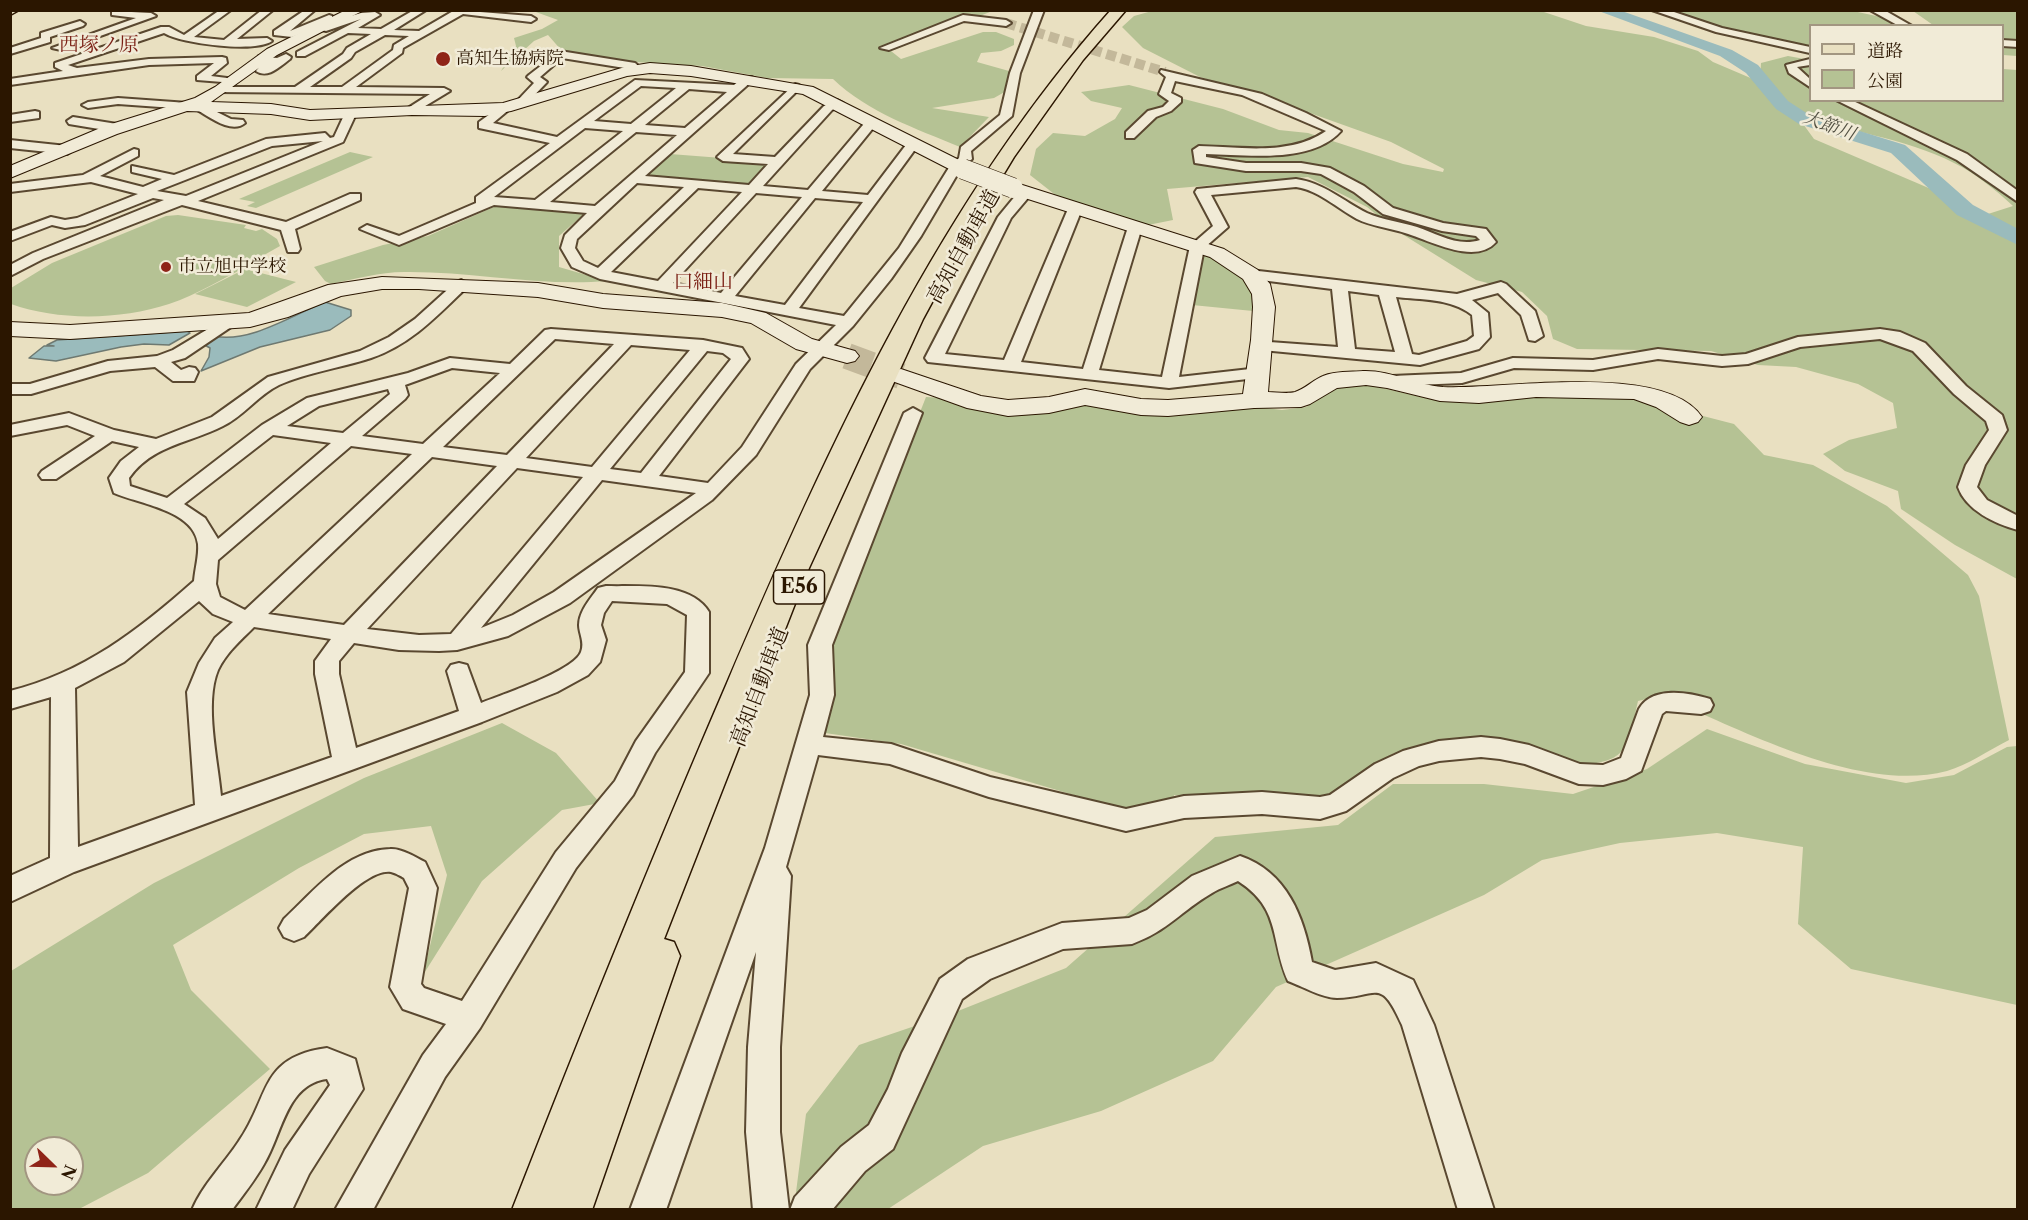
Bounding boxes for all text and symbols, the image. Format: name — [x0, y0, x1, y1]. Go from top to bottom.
legend — [1809, 24, 2004, 102]
district label: 西塚ノ原 — [59, 33, 139, 57]
text: 道路 — [1867, 40, 1903, 62]
place label: 高知生協病院 — [456, 48, 564, 70]
marker: 高知生協病院 — [434, 50, 452, 68]
text: 公園 — [1867, 70, 1903, 92]
water label: 大節川 — [1800, 107, 1858, 145]
street label: 高知自動車道 — [922, 186, 1006, 308]
place label: 市立旭中学校 — [178, 256, 286, 278]
marker: 市立旭中学校 — [159, 260, 173, 274]
district label: 口細山 — [673, 270, 733, 294]
road number: E56 — [774, 570, 824, 604]
street label: 高知自動車道 — [726, 624, 794, 750]
north arrow — [24, 1136, 84, 1196]
text: N — [57, 1162, 81, 1183]

